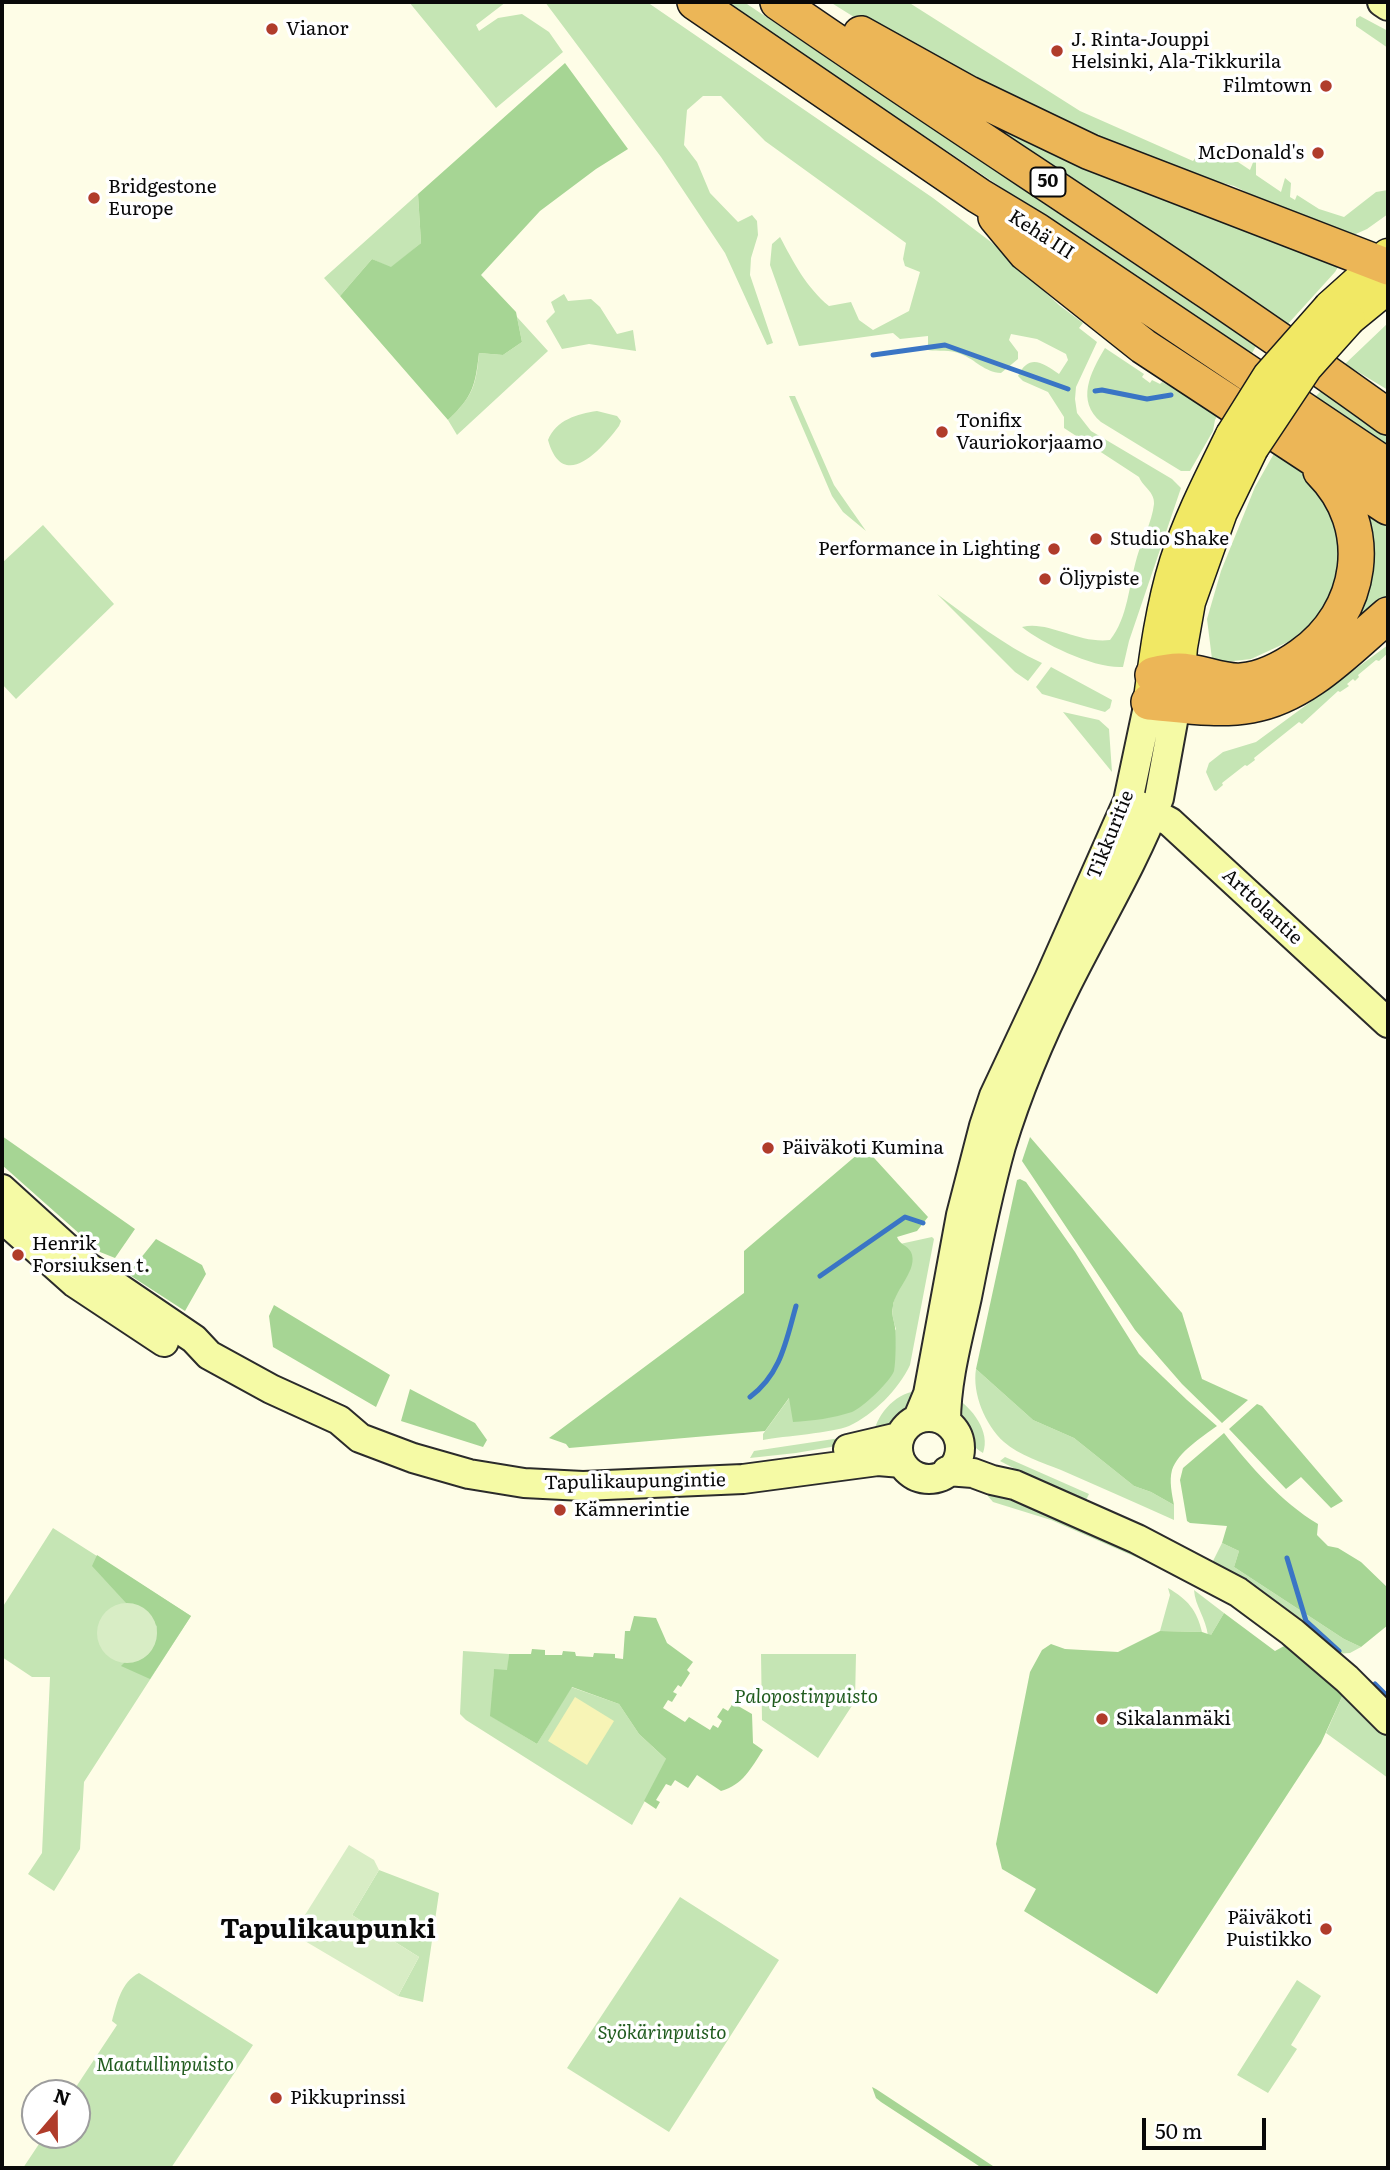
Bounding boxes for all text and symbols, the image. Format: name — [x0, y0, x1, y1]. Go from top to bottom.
place label: Vianor — [286, 18, 349, 40]
marker: Vianor — [264, 21, 280, 37]
place label: J. Rinta-Jouppi Helsinki, Ala-Tikkurila — [1071, 29, 1281, 73]
marker: J. Rinta-Jouppi Helsinki, Ala-Tikkurila — [1049, 43, 1065, 59]
place label: Filmtown — [1223, 75, 1312, 97]
marker: Filmtown — [1318, 78, 1334, 94]
place label: McDonald's — [1197, 142, 1304, 164]
marker: McDonald's — [1310, 145, 1326, 161]
road number: 50 — [1030, 168, 1066, 196]
place label: Bridgestone Europe — [108, 176, 217, 220]
marker: Bridgestone Europe — [86, 190, 102, 206]
street label: Kehä III — [1004, 205, 1078, 265]
place label: Tonifix Vauriokorjaamo — [956, 410, 1103, 454]
marker: Tonifix Vauriokorjaamo — [934, 424, 950, 440]
place label: Studio Shake — [1110, 528, 1229, 550]
marker: Studio Shake — [1088, 531, 1104, 547]
place label: Performance in Lighting — [818, 538, 1040, 560]
marker: Performance in Lighting — [1046, 541, 1062, 557]
place label: Öljypiste — [1059, 568, 1139, 590]
marker: Öljypiste — [1037, 571, 1053, 587]
street label: Tikkuritie — [1083, 787, 1139, 883]
street label: Arttolantie — [1217, 864, 1307, 950]
place label: Päiväkoti Kumina — [782, 1137, 944, 1159]
marker: Päiväkoti Kumina — [760, 1140, 776, 1156]
place label: Henrik Forsiuksen t. — [32, 1233, 150, 1277]
marker: Henrik Forsiuksen t. — [10, 1247, 26, 1263]
street label: Tapulikaupungintie — [544, 1469, 726, 1495]
place label: Kämnerintie — [574, 1499, 690, 1521]
marker: Kämnerintie — [552, 1502, 568, 1518]
park label: Palopostinpuisto — [734, 1686, 878, 1708]
place label: Sikalanmäki — [1116, 1708, 1231, 1730]
marker: Sikalanmäki — [1094, 1711, 1110, 1727]
place label: Päiväkoti Puistikko — [1226, 1907, 1312, 1951]
district label: Tapulikaupunki — [220, 1914, 436, 1946]
marker: Päiväkoti Puistikko — [1318, 1921, 1334, 1937]
park label: Syökärinpuisto — [597, 2022, 727, 2044]
park label: Maatullinpuisto — [96, 2054, 234, 2076]
north arrow — [21, 2079, 91, 2149]
text: N — [50, 2080, 75, 2112]
place label: Pikkuprinssi — [290, 2087, 406, 2109]
marker: Pikkuprinssi — [268, 2090, 284, 2106]
scale bar — [1145, 2104, 1269, 2148]
text: 50 m — [1155, 2114, 1202, 2145]

